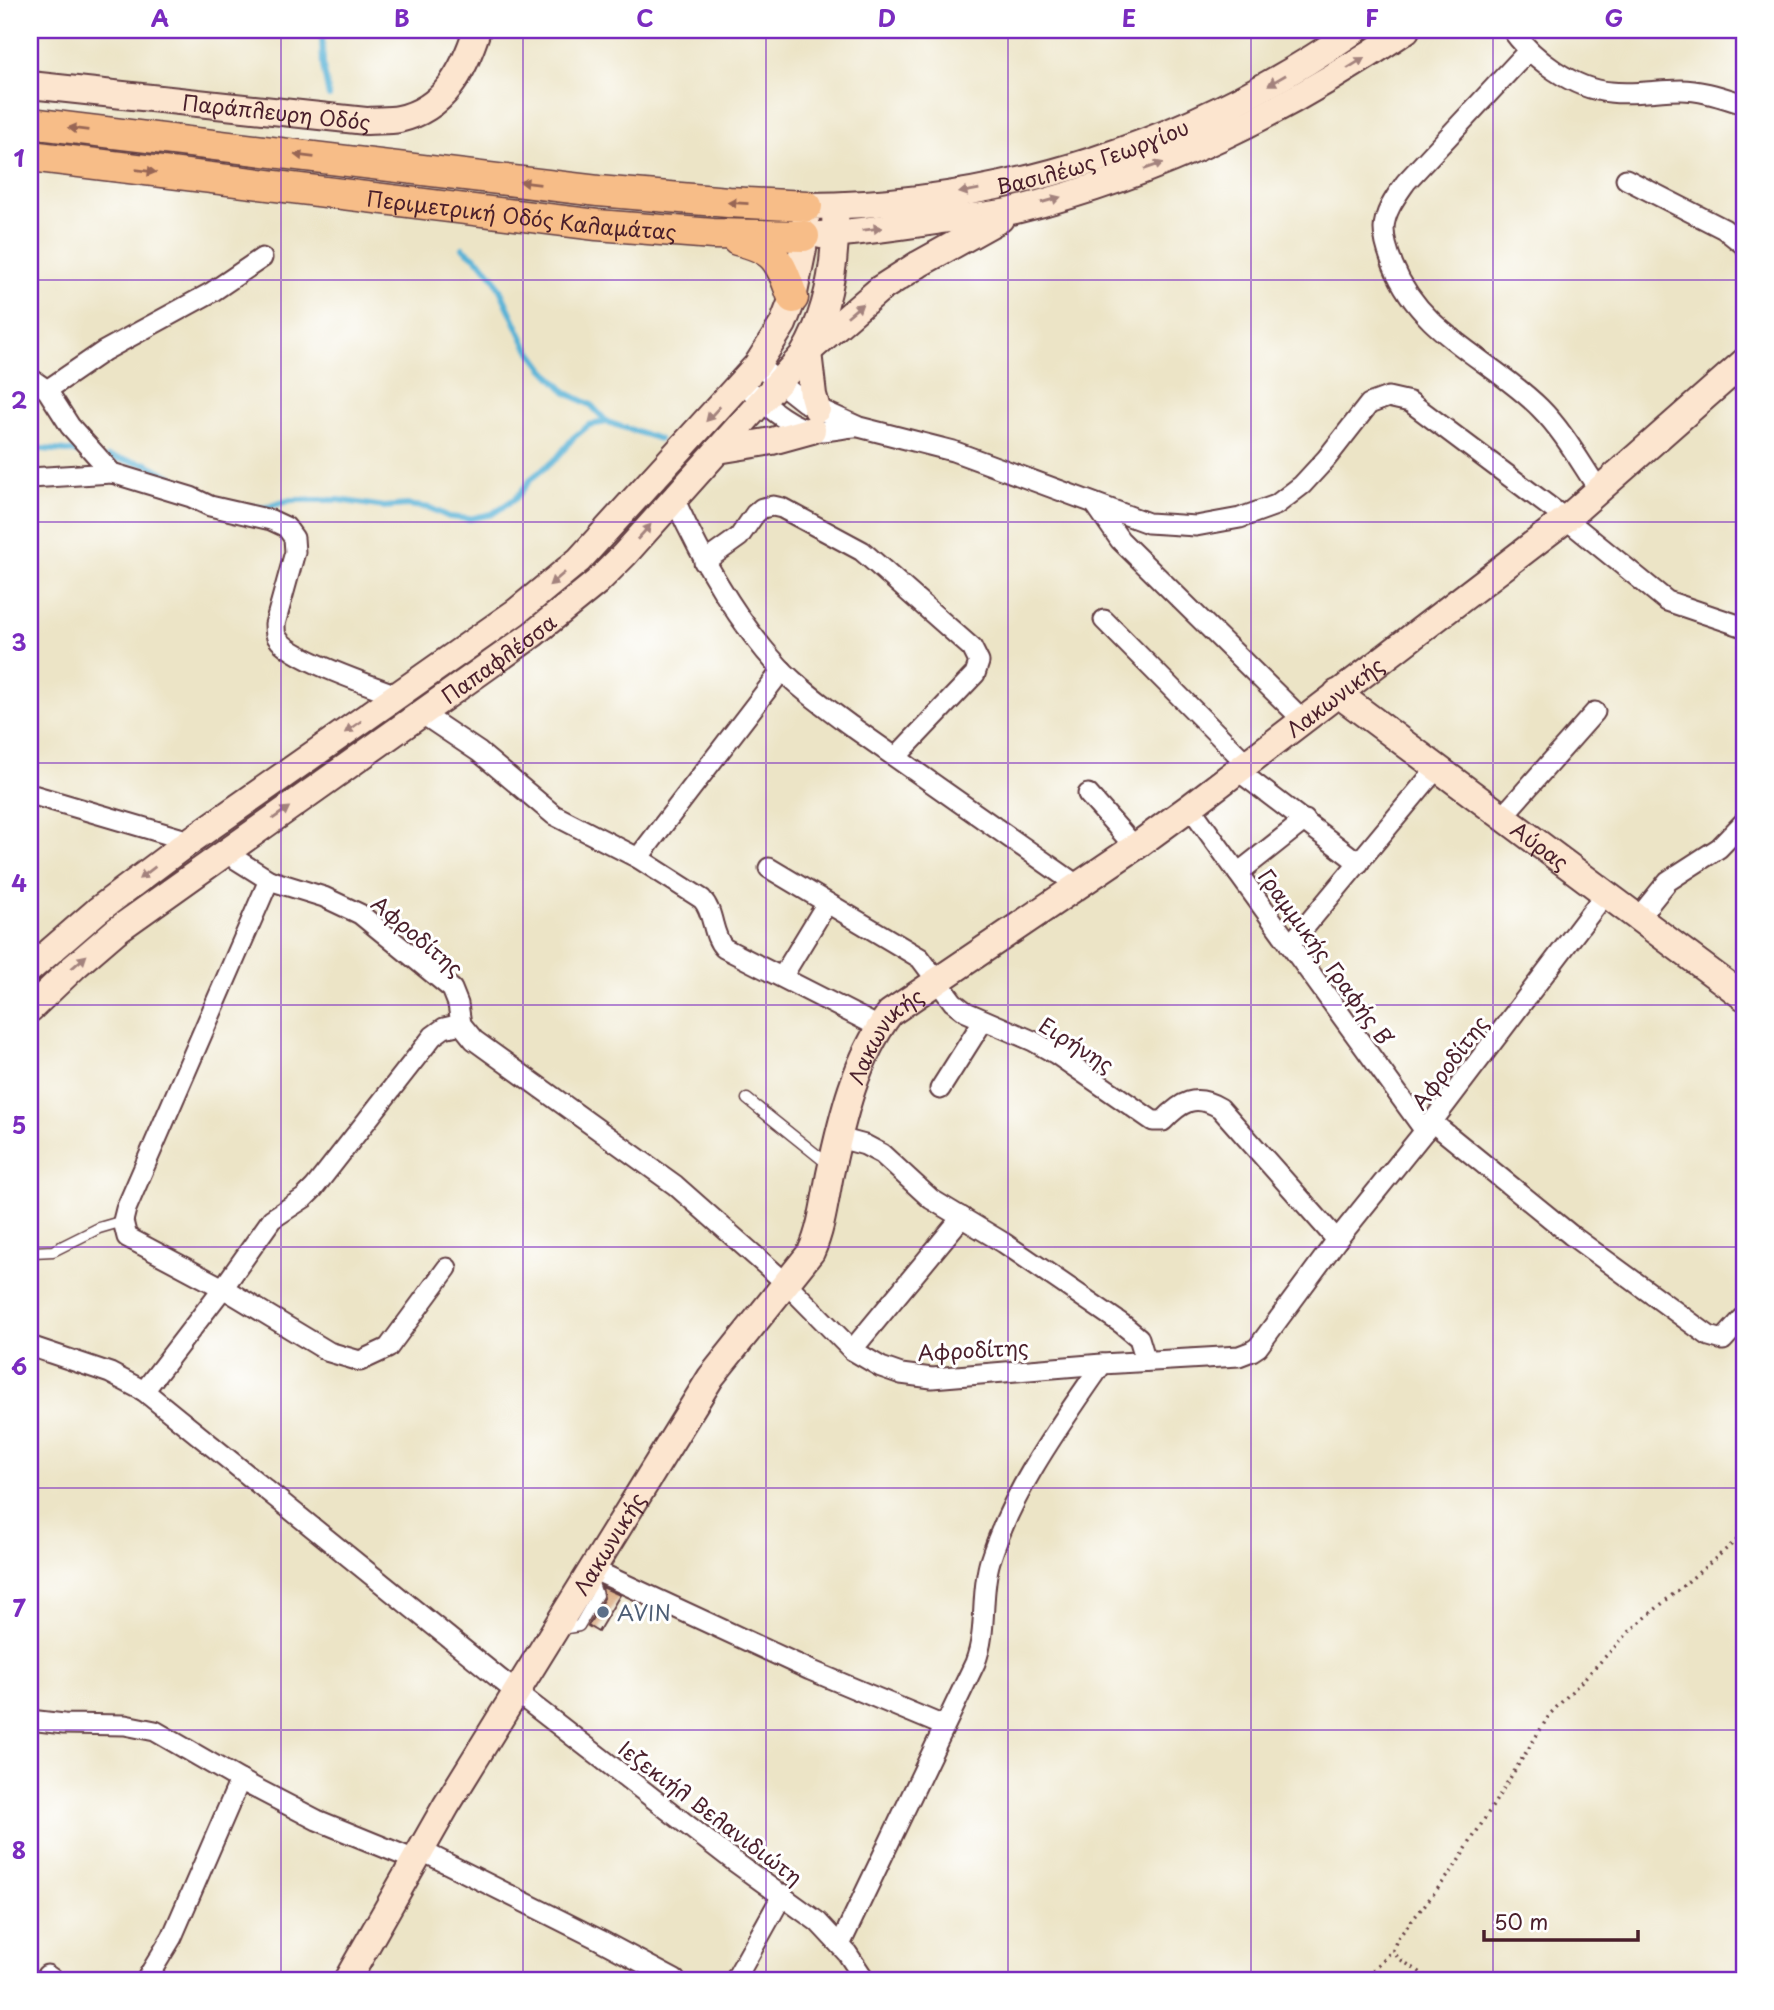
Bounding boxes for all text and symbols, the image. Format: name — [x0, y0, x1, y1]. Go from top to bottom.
text: A — [151, 0, 169, 35]
text: B — [394, 0, 410, 35]
text: C — [636, 0, 654, 35]
text: D — [878, 0, 896, 35]
text: E — [1122, 0, 1136, 35]
text: F — [1365, 0, 1379, 35]
text: G — [1605, 0, 1623, 35]
one-way arrow — [1346, 56, 1365, 69]
one-way arrow — [1268, 73, 1287, 86]
street label: Παράπλευρη Οδός — [181, 85, 372, 137]
street label: Βασιλέως Γεωργίου — [993, 110, 1194, 202]
one-way arrow — [67, 123, 89, 134]
text: 1 — [14, 140, 25, 175]
one-way arrow — [293, 151, 315, 162]
one-way arrow — [1143, 161, 1164, 172]
one-way arrow — [135, 165, 157, 176]
one-way arrow — [519, 178, 541, 189]
street label: Περιμετρική Οδός Καλαμάτας — [365, 181, 678, 247]
one-way arrow — [958, 186, 980, 197]
one-way arrow — [1041, 194, 1063, 205]
one-way arrow — [727, 197, 749, 208]
one-way arrow — [861, 224, 883, 235]
one-way arrow — [846, 303, 863, 318]
text: 2 — [11, 382, 27, 417]
one-way arrow — [706, 405, 722, 422]
one-way arrow — [636, 524, 652, 541]
one-way arrow — [548, 571, 565, 586]
street label: Παπαφλέσσα — [434, 605, 563, 711]
text: 3 — [11, 624, 27, 659]
street label: Λακωνικής — [1279, 648, 1390, 744]
one-way arrow — [344, 720, 362, 734]
one-way arrow — [272, 806, 290, 820]
street label: Αύρας — [1505, 813, 1576, 877]
street label: Γραμμικής Γραφής Β΄ — [1251, 862, 1402, 1052]
text: 4 — [11, 865, 27, 900]
one-way arrow — [139, 865, 157, 880]
street label: Αφροδίτης — [365, 887, 471, 983]
one-way arrow — [71, 955, 88, 970]
street label: Λακωνικής — [839, 979, 929, 1089]
street label: Ειρήνης — [1033, 1008, 1121, 1080]
street label: Αφροδίτης — [1403, 1008, 1495, 1116]
text: 5 — [12, 1107, 26, 1142]
street label: Αφροδίτης — [917, 1330, 1029, 1368]
text: 6 — [11, 1348, 27, 1383]
street label: Λακωνικής — [564, 1485, 652, 1601]
text: 7 — [12, 1590, 26, 1625]
place label: AVIN — [617, 1596, 671, 1628]
marker: AVIN — [595, 1604, 611, 1620]
street label: Ιεζεκιήλ Βελανιδιώτη — [612, 1732, 810, 1892]
text: 8 — [12, 1832, 26, 1867]
scale bar — [1484, 1898, 1638, 1942]
text: 50 m — [1494, 1905, 1548, 1937]

